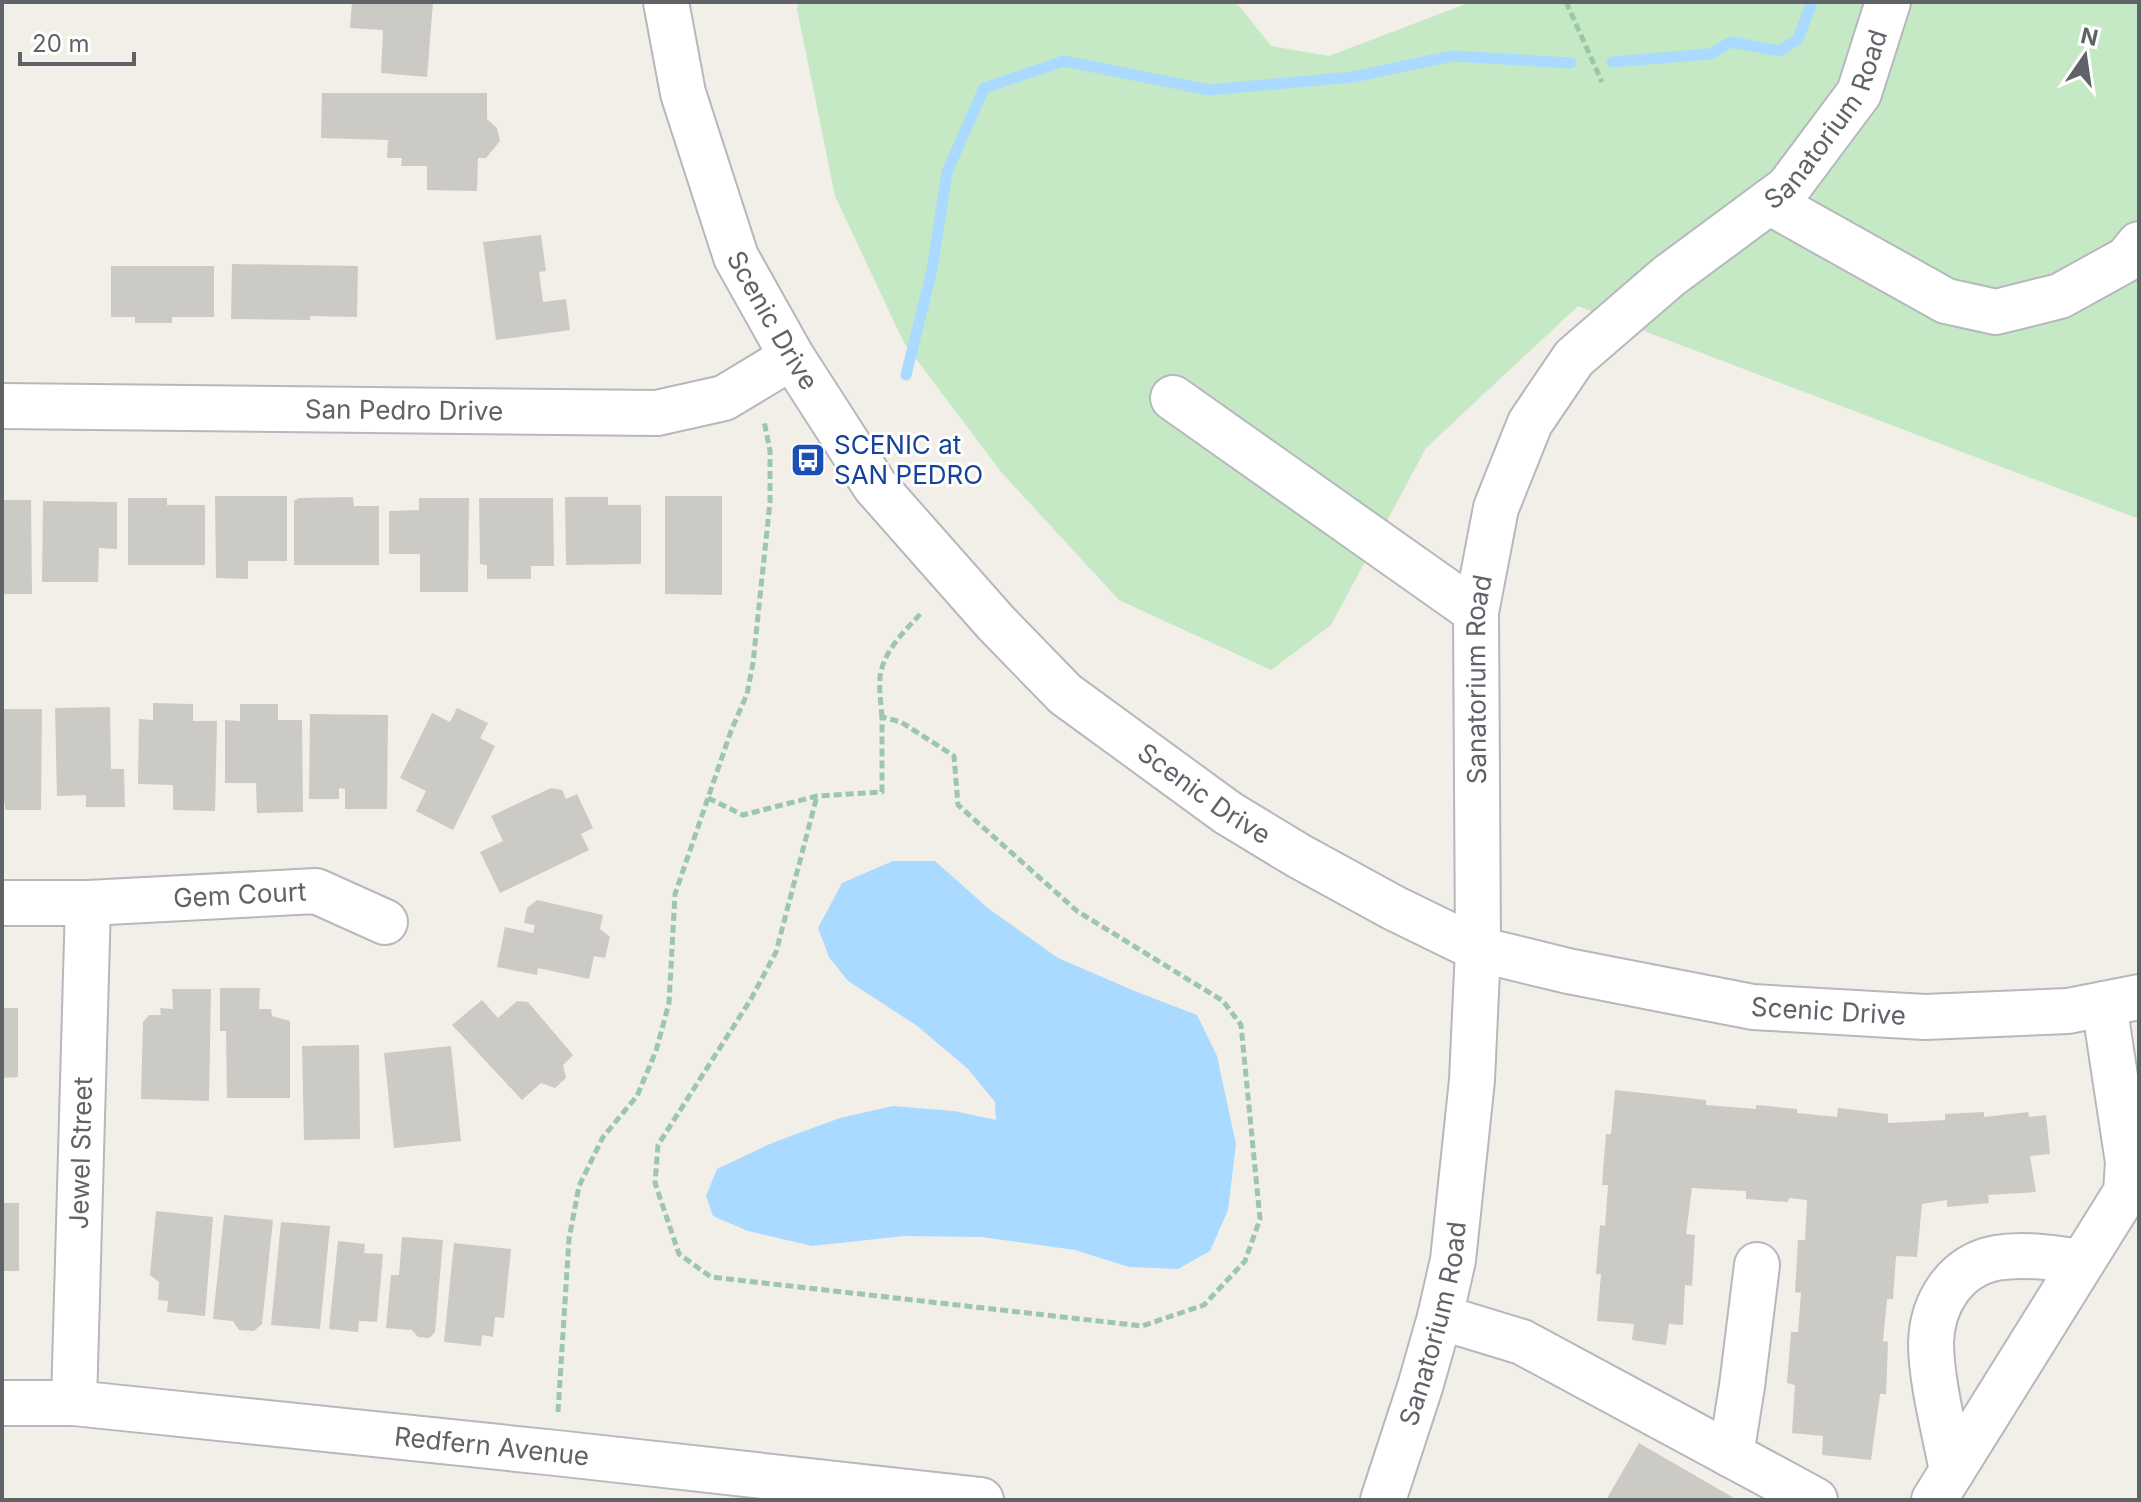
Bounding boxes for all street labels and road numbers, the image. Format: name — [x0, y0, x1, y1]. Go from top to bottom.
street label: Sanatorium Road — [1758, 26, 1893, 215]
street label: Scenic Drive — [721, 245, 825, 395]
street label: San Pedro Drive — [305, 393, 503, 426]
street label: Sanatorium Road — [1460, 572, 1498, 784]
street label: Scenic Drive — [1132, 736, 1277, 850]
street label: Gem Court — [172, 876, 307, 913]
street label: Scenic Drive — [1750, 991, 1907, 1031]
street label: Jewel Street — [63, 1076, 98, 1230]
street label: Sanatorium Road — [1392, 1220, 1472, 1430]
street label: Redfern Avenue — [393, 1420, 591, 1472]

